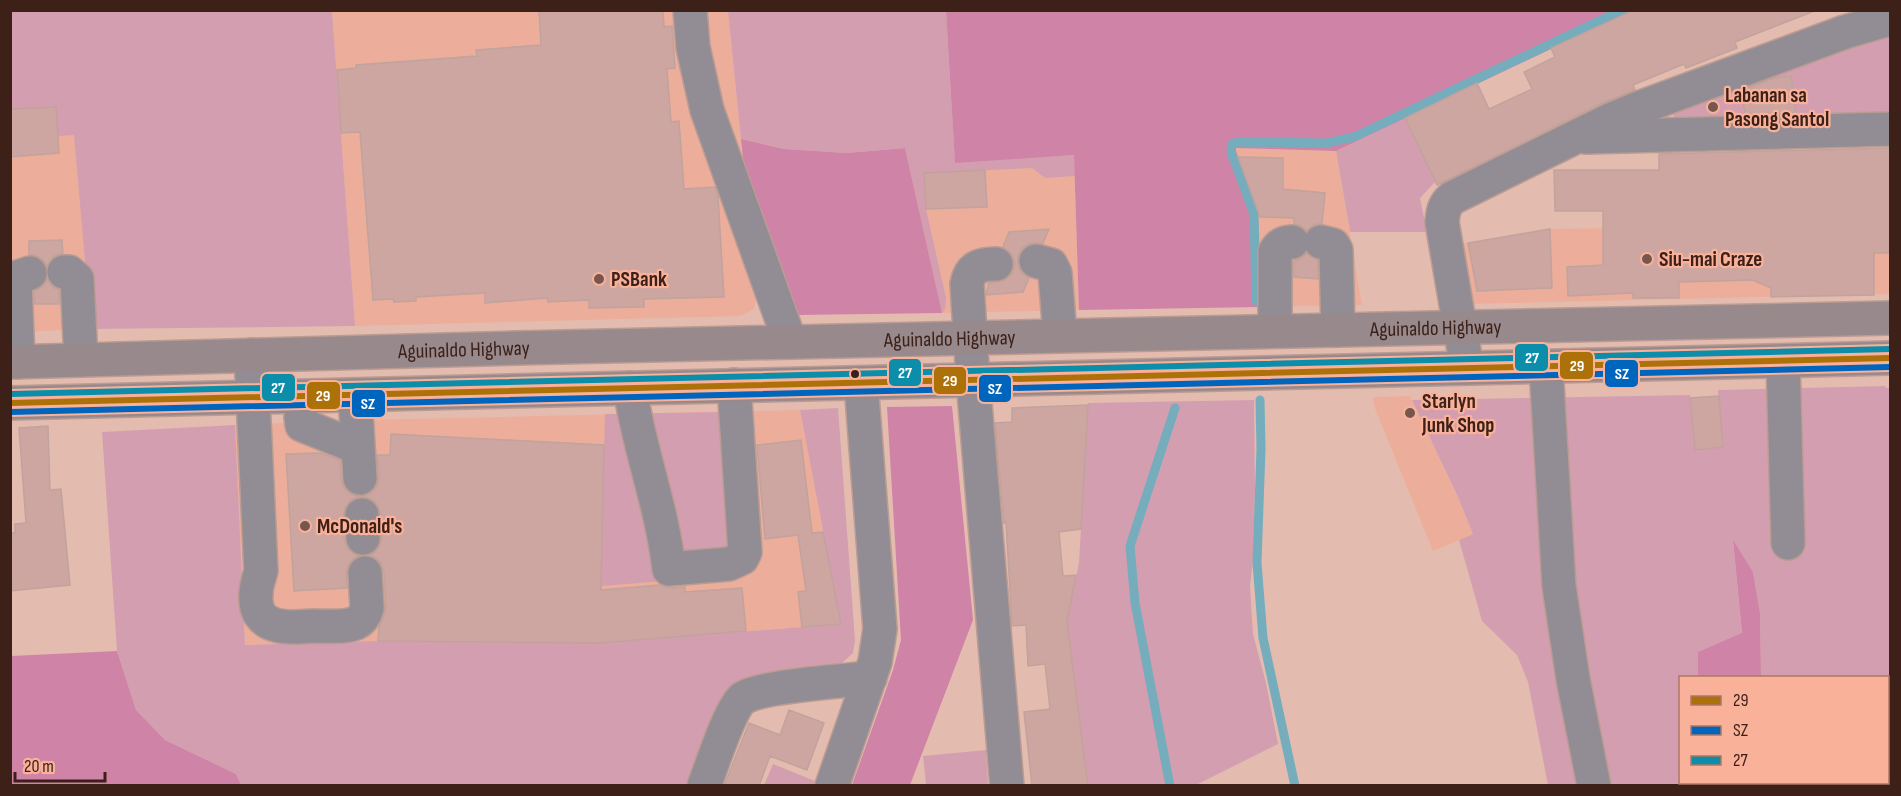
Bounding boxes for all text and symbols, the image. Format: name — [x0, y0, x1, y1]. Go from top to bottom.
place label: Labanan sa Pasong Santol — [1725, 83, 1829, 132]
marker: Labanan sa Pasong Santol — [1706, 100, 1720, 114]
place label: Siu-mai Craze — [1659, 247, 1762, 272]
marker: Siu-mai Craze — [1640, 252, 1654, 266]
place label: PSBank — [611, 267, 667, 292]
marker: PSBank — [592, 272, 606, 286]
street label: Aguinaldo Highway — [1368, 314, 1502, 342]
street label: Aguinaldo Highway — [883, 325, 1016, 353]
street label: Aguinaldo Highway — [397, 336, 530, 364]
line badge: 27 — [1514, 343, 1549, 372]
text: 27 — [1525, 349, 1539, 368]
line badge: 29 — [1559, 351, 1594, 380]
text: 29 — [1570, 357, 1584, 376]
line badge: 27 — [888, 358, 922, 387]
line badge: SZ — [1604, 359, 1639, 388]
text: 27 — [898, 364, 912, 383]
text: SZ — [1615, 365, 1629, 384]
line badge: 29 — [933, 366, 967, 395]
unlabelled marker — [849, 368, 861, 380]
text: 29 — [943, 372, 957, 391]
line badge: 27 — [261, 373, 296, 402]
line badge: SZ — [978, 374, 1012, 403]
text: 27 — [271, 379, 285, 398]
text: SZ — [988, 380, 1002, 399]
line badge: 29 — [306, 381, 341, 410]
text: 29 — [316, 387, 330, 406]
line badge: SZ — [351, 389, 386, 418]
place label: Starlyn Junk Shop — [1421, 389, 1494, 438]
text: SZ — [361, 395, 375, 414]
marker: Starlyn Junk Shop — [1403, 406, 1417, 420]
place label: McDonald's — [317, 514, 402, 539]
marker: McDonald's — [298, 519, 312, 533]
legend — [1679, 676, 1889, 784]
text: 29 — [1733, 690, 1748, 711]
text: SZ — [1733, 720, 1749, 741]
scale bar — [15, 745, 105, 783]
text: 27 — [1733, 750, 1748, 771]
text: 20 m — [24, 756, 54, 777]

